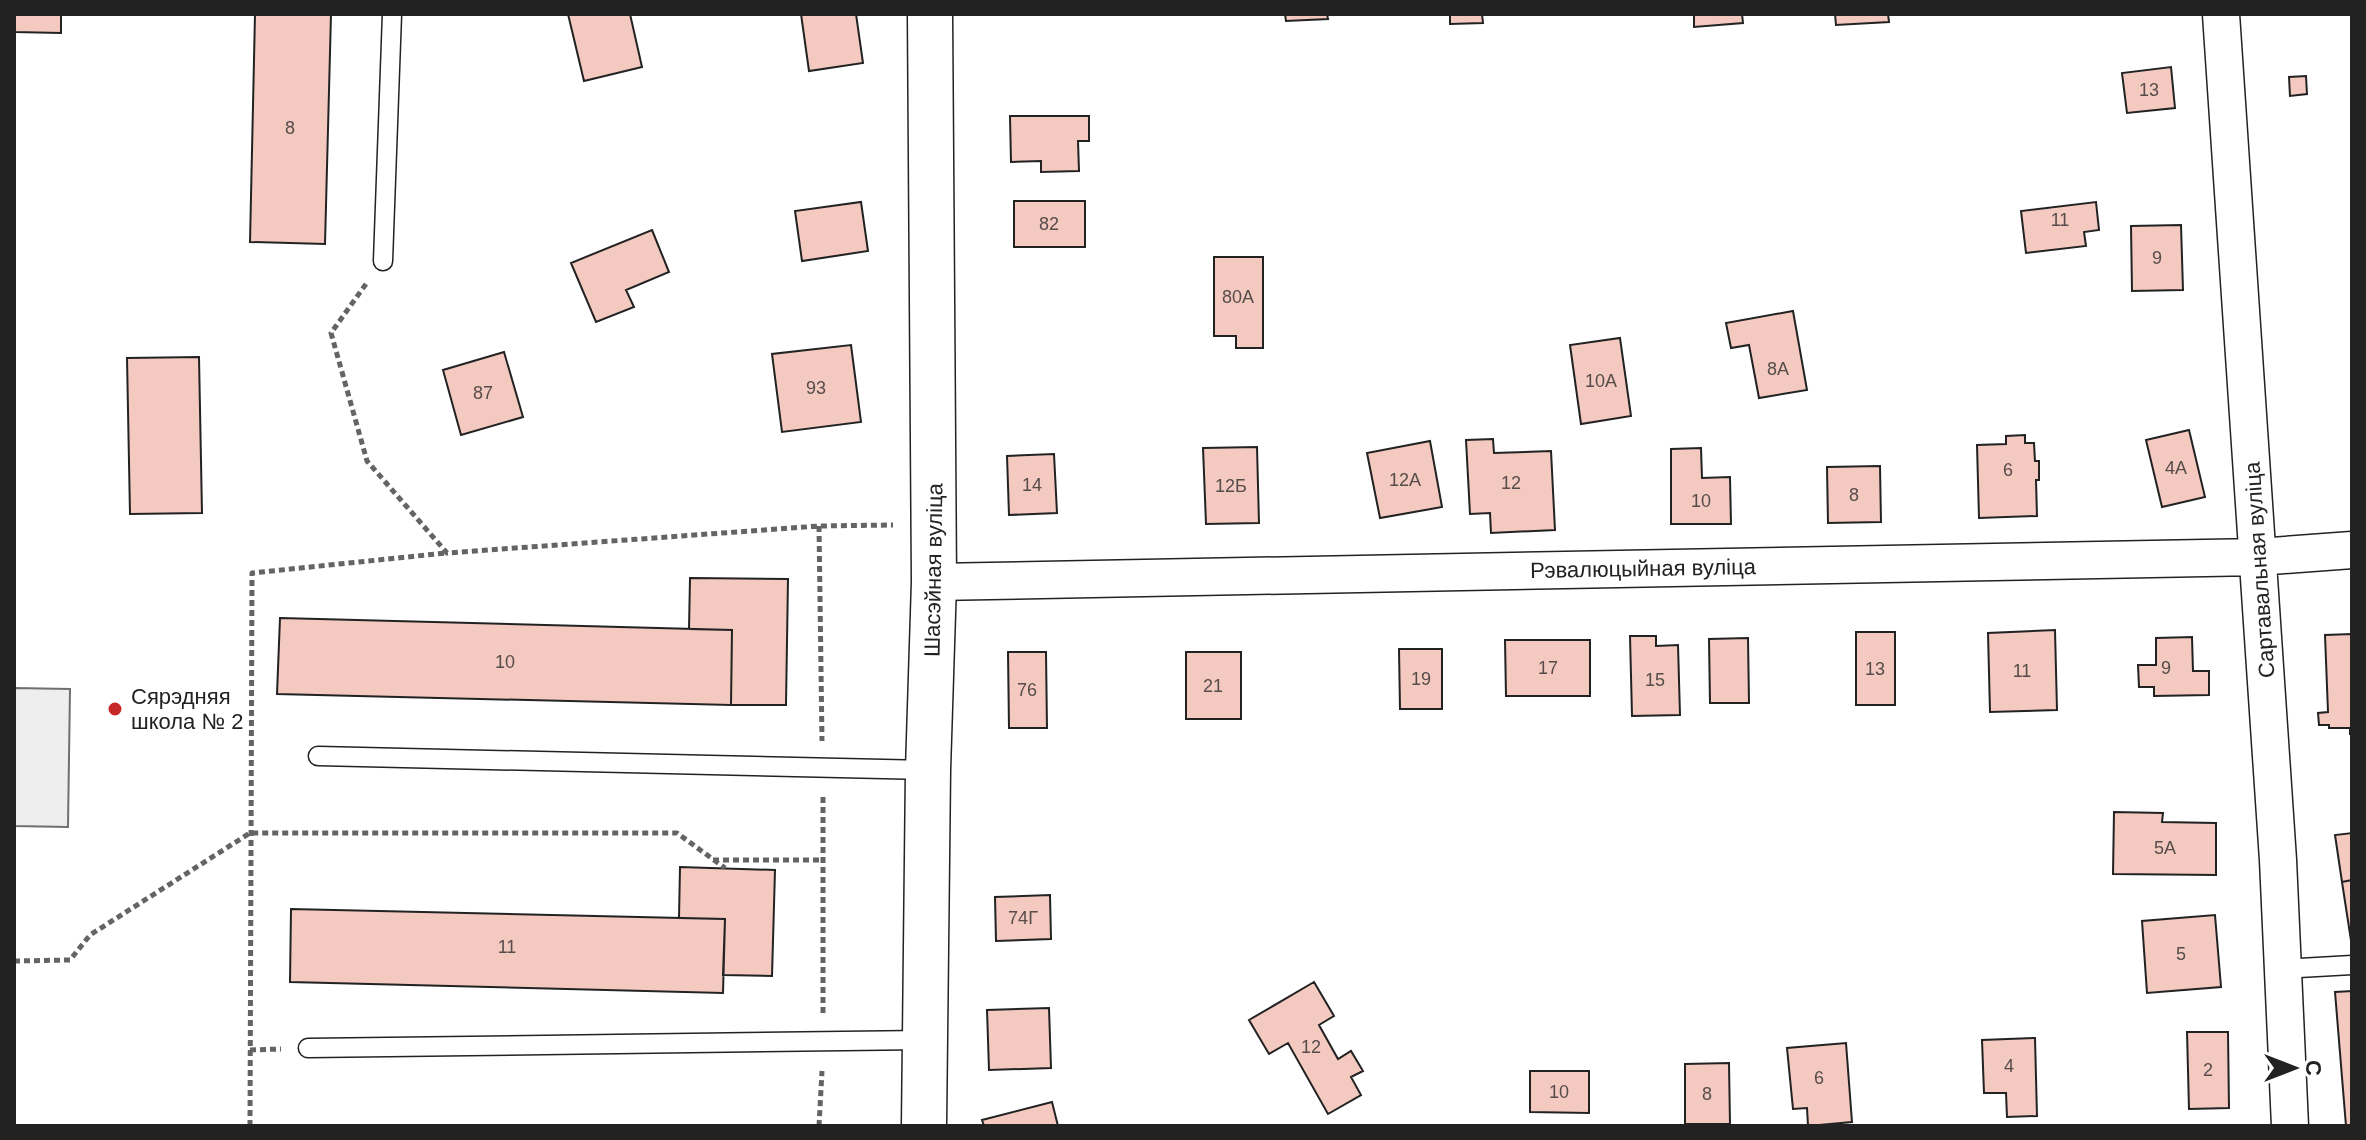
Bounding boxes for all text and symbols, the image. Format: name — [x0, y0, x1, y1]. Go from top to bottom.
house number: 13 — [2139, 80, 2159, 100]
house number: 8 — [285, 118, 295, 138]
house number: 11 — [2051, 210, 2069, 230]
house number: 82 — [1039, 214, 1059, 234]
house number: 9 — [2152, 248, 2162, 268]
house number: 80А — [1222, 287, 1254, 307]
house number: 8А — [1767, 359, 1789, 379]
house number: 10А — [1585, 371, 1617, 391]
house number: 93 — [806, 378, 826, 398]
house number: 87 — [473, 383, 493, 403]
house number: 4А — [2165, 458, 2187, 478]
house number: 6 — [2003, 460, 2013, 480]
street label: Сартавальная вуліца — [2239, 460, 2280, 679]
house number: 12А — [1389, 470, 1421, 490]
house number: 12 — [1501, 473, 1521, 493]
house number: 14 — [1022, 475, 1042, 495]
house number: 12Б — [1215, 476, 1247, 496]
street label: Шасэйная вуліца — [919, 482, 948, 657]
house number: 8 — [1849, 485, 1859, 505]
house number: 10 — [1691, 491, 1711, 511]
street label: Рэвалюцыйная вуліца — [1530, 554, 1757, 583]
house number: 10 — [495, 652, 515, 672]
house number: 17 — [1538, 658, 1558, 678]
house number: 9 — [2161, 658, 2171, 678]
house number: 13 — [1865, 659, 1885, 679]
house number: 11 — [2013, 661, 2031, 681]
house number: 19 — [1411, 669, 1431, 689]
house number: 15 — [1645, 670, 1665, 690]
house number: 21 — [1203, 676, 1223, 696]
house number: 76 — [1017, 680, 1037, 700]
place label: Сярэдняя школа № 2 — [131, 684, 243, 734]
marker: Сярэдняя школа № 2 — [106, 700, 124, 718]
house number: 5А — [2154, 838, 2176, 858]
house number: 74Г — [1008, 908, 1038, 928]
house number: 11 — [498, 937, 516, 957]
house number: 5 — [2176, 944, 2186, 964]
north arrow — [2254, 1028, 2334, 1108]
house number: 12 — [1301, 1037, 1321, 1057]
house number: 4 — [2004, 1056, 2014, 1076]
house number: 2 — [2203, 1060, 2213, 1080]
text: С — [2301, 1060, 2326, 1076]
house number: 6 — [1814, 1068, 1824, 1088]
house number: 10 — [1549, 1082, 1569, 1102]
house number: 8 — [1702, 1084, 1712, 1104]

